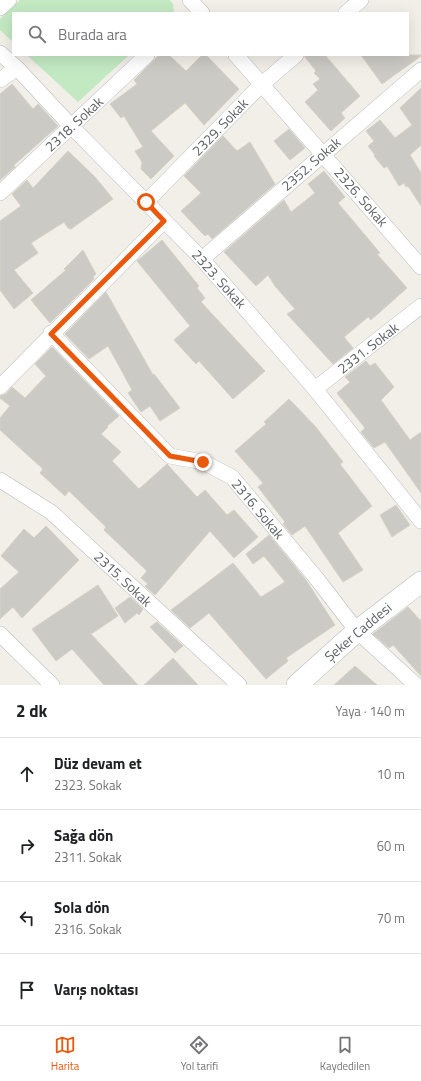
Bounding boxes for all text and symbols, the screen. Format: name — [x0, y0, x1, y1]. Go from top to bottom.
search box — [12, 12, 409, 56]
icon: search — [26, 23, 48, 45]
text: Burada ara — [58, 23, 127, 46]
street label: 2318. Sokak — [40, 91, 108, 156]
street label: 2329. Sokak — [187, 93, 253, 160]
street label: 2352. Sokak — [276, 132, 345, 195]
street label: 2326. Sokak — [330, 162, 393, 231]
route start — [137, 193, 155, 211]
street label: 2323. Sokak — [187, 245, 252, 313]
street label: 2331. Sokak — [333, 317, 403, 378]
route end — [194, 453, 212, 471]
street label: 2316. Sokak — [227, 474, 290, 544]
street label: 2315. Sokak — [90, 546, 157, 611]
street label: Şeker Caddesi — [319, 597, 396, 666]
text: 2 dk — [16, 698, 47, 724]
text: Yaya · 140 m — [336, 701, 405, 721]
text: Düz devam et — [54, 752, 142, 775]
icon: ahead — [16, 763, 38, 785]
text: 10 m — [377, 764, 405, 784]
text: 2323. Sokak — [54, 775, 122, 795]
text: Sağa dön — [54, 824, 113, 847]
icon: right — [16, 835, 38, 857]
text: 60 m — [377, 836, 405, 856]
text: 2311. Sokak — [54, 847, 122, 867]
text: Sola dön — [54, 896, 110, 919]
icon: left — [16, 907, 38, 929]
text: 70 m — [377, 908, 405, 928]
text: 2316. Sokak — [54, 919, 122, 939]
text: Varış noktası — [54, 978, 138, 1001]
icon: arrive — [16, 979, 38, 1001]
tab: Harita — [51, 1034, 79, 1074]
tab: Yol tarifi — [181, 1034, 218, 1074]
tab: Kaydedilen — [320, 1034, 370, 1074]

